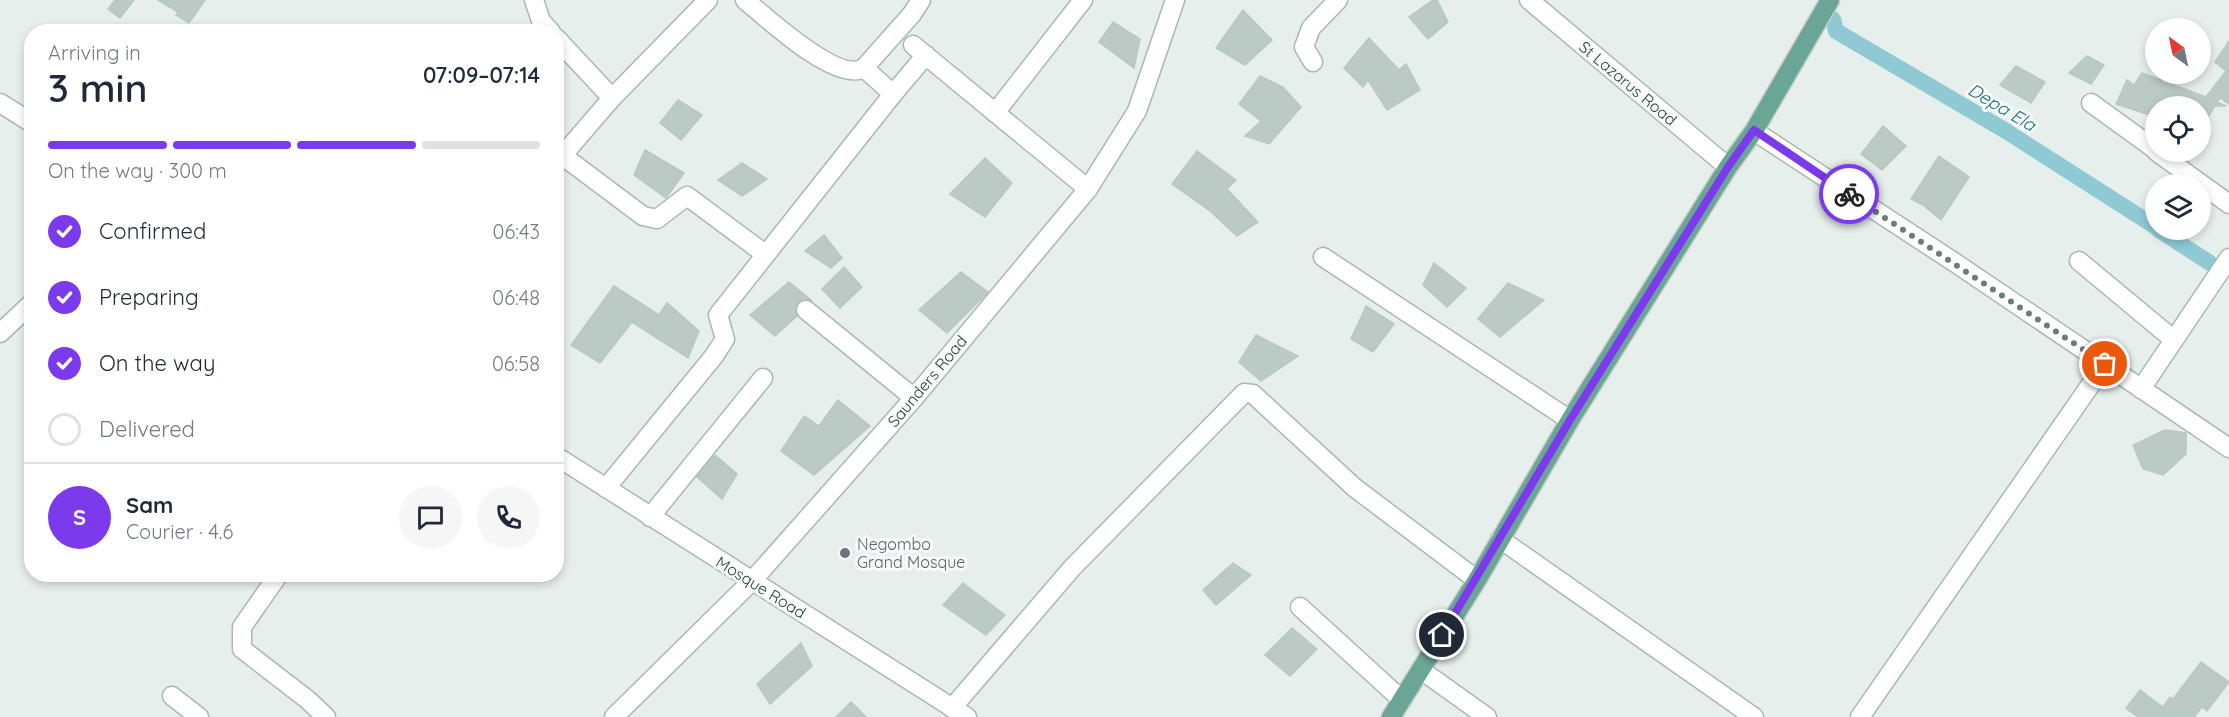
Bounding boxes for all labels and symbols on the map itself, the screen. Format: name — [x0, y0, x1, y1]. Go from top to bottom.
north arrow — [2145, 18, 2211, 84]
street label: St Lazarus Road — [1575, 36, 1681, 130]
water label: Depa Ela — [1964, 78, 2041, 137]
courier — [1819, 164, 1879, 224]
street label: Saunders Road — [883, 331, 971, 431]
pin — [2079, 338, 2130, 389]
place label: Negombo Grand Mosque — [857, 534, 965, 572]
marker: Negombo Grand Mosque — [838, 546, 852, 560]
street label: Mosque Road — [712, 551, 810, 623]
pin — [1416, 609, 1467, 660]

